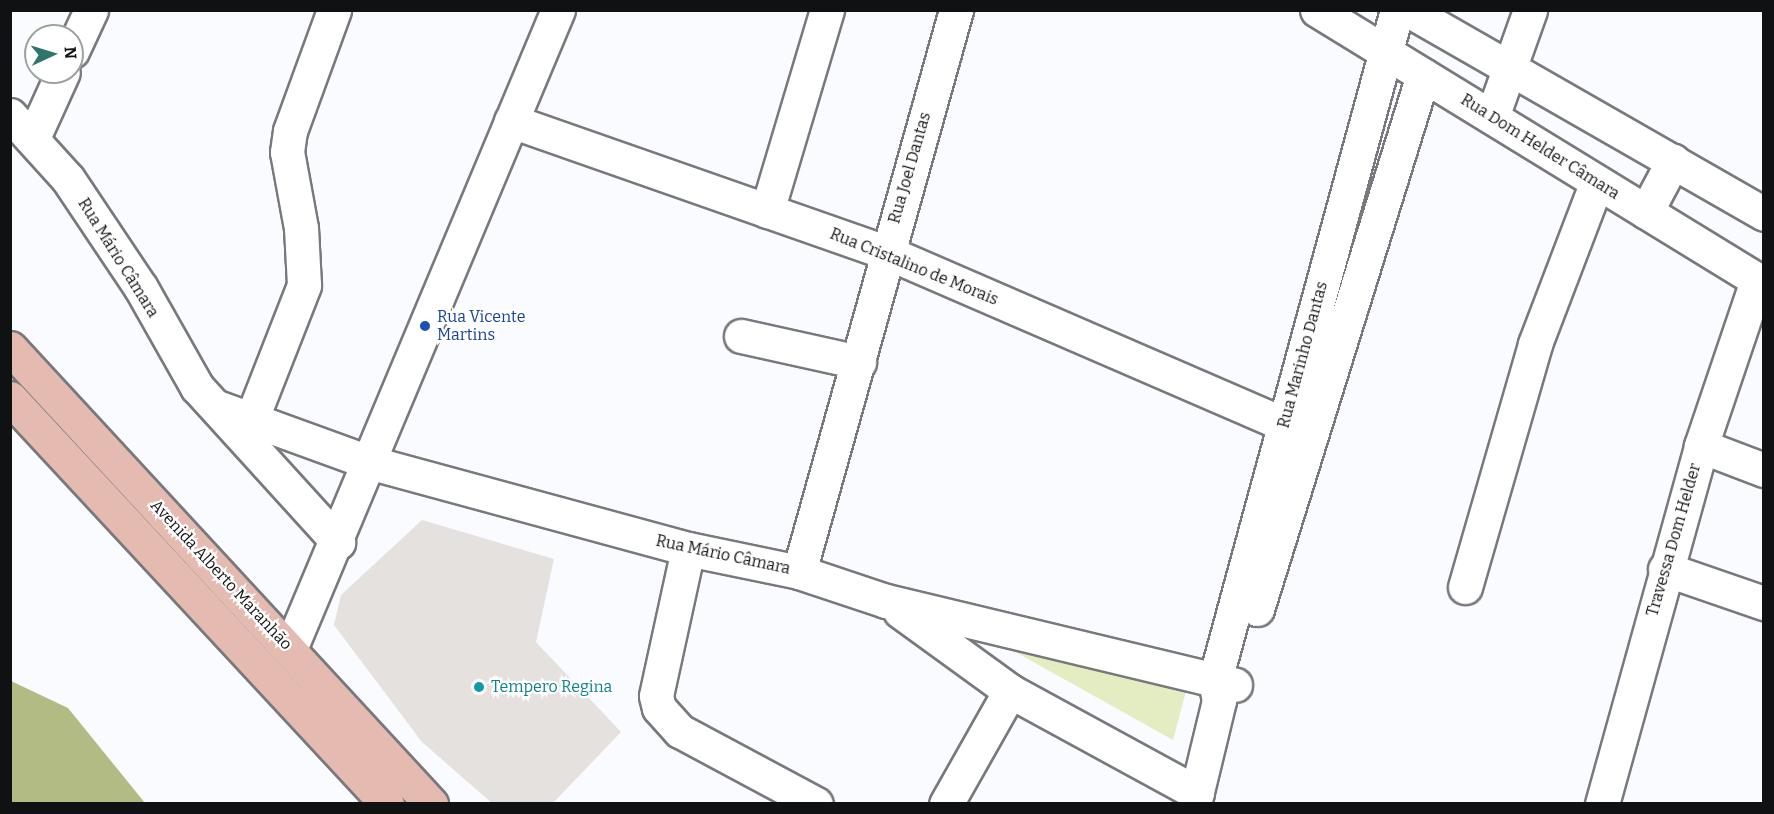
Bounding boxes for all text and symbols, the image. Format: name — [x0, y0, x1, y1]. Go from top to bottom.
north arrow — [24, 24, 84, 84]
text: N — [61, 46, 80, 60]
street label: Rua Dom Helder Câmara — [1457, 90, 1623, 204]
street label: Rua Joel Dantas — [885, 110, 935, 226]
street label: Rua Mário Câmara — [74, 195, 162, 321]
street label: Rua Cristalino de Morais — [827, 224, 1001, 310]
street label: Rua Marinho Dantas — [1274, 280, 1332, 430]
place label: Rua Vicente Martins — [437, 307, 525, 345]
marker: Rua Vicente Martins — [418, 319, 432, 333]
street label: Travessa Dom Helder — [1643, 461, 1705, 619]
street label: Avenida Alberto Maranhão — [146, 496, 296, 654]
street label: Rua Mário Câmara — [654, 531, 792, 579]
place label: Tempero Regina — [491, 677, 612, 697]
marker: Tempero Regina — [472, 680, 486, 694]

